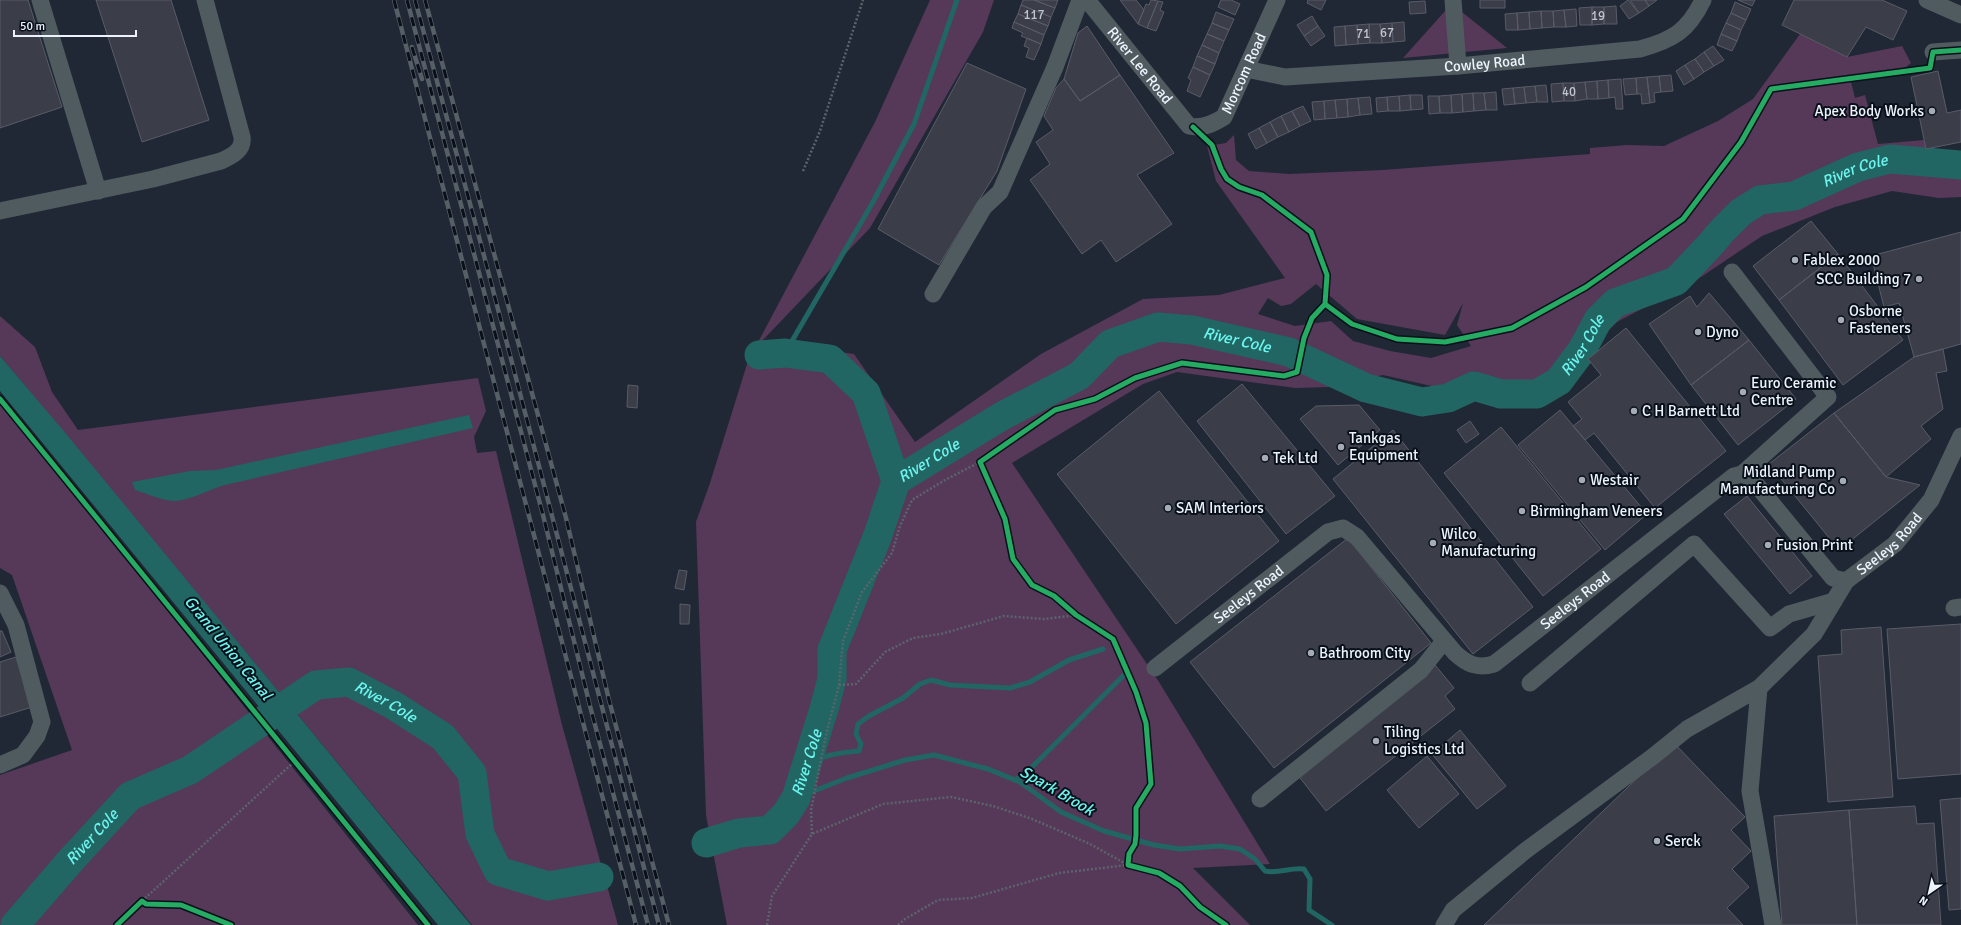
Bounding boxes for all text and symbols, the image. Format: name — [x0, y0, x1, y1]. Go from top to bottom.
house number: 117 — [1023, 7, 1045, 23]
house number: 19 — [1591, 8, 1605, 24]
scale bar — [14, 12, 136, 38]
text: 50 m — [20, 19, 45, 34]
street label: River Lee Road — [1103, 23, 1176, 107]
house number: 67 — [1380, 25, 1394, 41]
house number: 71 — [1356, 26, 1370, 42]
street label: Morcom Road — [1217, 30, 1270, 117]
street label: Cowley Road — [1444, 51, 1526, 76]
house number: 40 — [1562, 84, 1576, 100]
place label: Apex Body Works — [1814, 102, 1924, 120]
marker: Apex Body Works — [1927, 106, 1937, 116]
water label: River Cole — [1819, 150, 1891, 192]
place label: Fablex 2000 — [1803, 251, 1880, 269]
marker: Fablex 2000 — [1790, 255, 1800, 265]
place label: SCC Building 7 — [1816, 270, 1911, 288]
marker: SCC Building 7 — [1914, 274, 1924, 284]
place label: Osborne Fasteners — [1849, 302, 1911, 337]
water label: River Cole — [1556, 309, 1609, 380]
marker: Osborne Fasteners — [1836, 315, 1846, 325]
water label: River Cole — [1201, 323, 1274, 358]
place label: Dyno — [1706, 323, 1739, 341]
marker: Dyno — [1693, 327, 1703, 337]
place label: Euro Ceramic Centre — [1751, 374, 1836, 409]
marker: Euro Ceramic Centre — [1738, 387, 1748, 397]
place label: C H Barnett Ltd — [1642, 402, 1740, 420]
marker: C H Barnett Ltd — [1629, 406, 1639, 416]
place label: Tankgas Equipment — [1349, 429, 1418, 464]
water label: River Cole — [895, 434, 964, 487]
marker: Tankgas Equipment — [1336, 442, 1346, 452]
place label: Tek Ltd — [1273, 449, 1318, 467]
marker: Tek Ltd — [1260, 453, 1270, 463]
place label: Midland Pump Manufacturing Co — [1720, 463, 1835, 498]
place label: Westair — [1590, 471, 1639, 489]
marker: Westair — [1577, 475, 1587, 485]
marker: Midland Pump Manufacturing Co — [1838, 476, 1848, 486]
place label: SAM Interiors — [1176, 499, 1264, 517]
place label: Birmingham Veneers — [1530, 502, 1663, 520]
marker: SAM Interiors — [1163, 503, 1173, 513]
marker: Birmingham Veneers — [1517, 506, 1527, 516]
street label: Seeleys Road — [1853, 509, 1926, 579]
place label: Wilco Manufacturing — [1441, 525, 1536, 560]
place label: Fusion Print — [1776, 536, 1853, 554]
marker: Wilco Manufacturing — [1428, 538, 1438, 548]
marker: Fusion Print — [1763, 540, 1773, 550]
street label: Seeleys Road — [1210, 561, 1287, 627]
street label: Seeleys Road — [1537, 567, 1614, 633]
water label: Grand Union Canal — [180, 592, 277, 705]
place label: Bathroom City — [1319, 644, 1410, 662]
marker: Bathroom City — [1306, 648, 1316, 658]
water label: River Cole — [351, 677, 421, 728]
place label: Tiling Logistics Ltd — [1384, 723, 1465, 758]
water label: River Cole — [787, 726, 827, 799]
marker: Tiling Logistics Ltd — [1371, 736, 1381, 746]
water label: Spark Brook — [1016, 762, 1099, 821]
water label: River Cole — [62, 804, 123, 869]
place label: Serck — [1665, 832, 1701, 850]
marker: Serck — [1652, 836, 1662, 846]
north arrow — [1909, 873, 1949, 913]
text: N — [1917, 893, 1930, 908]

